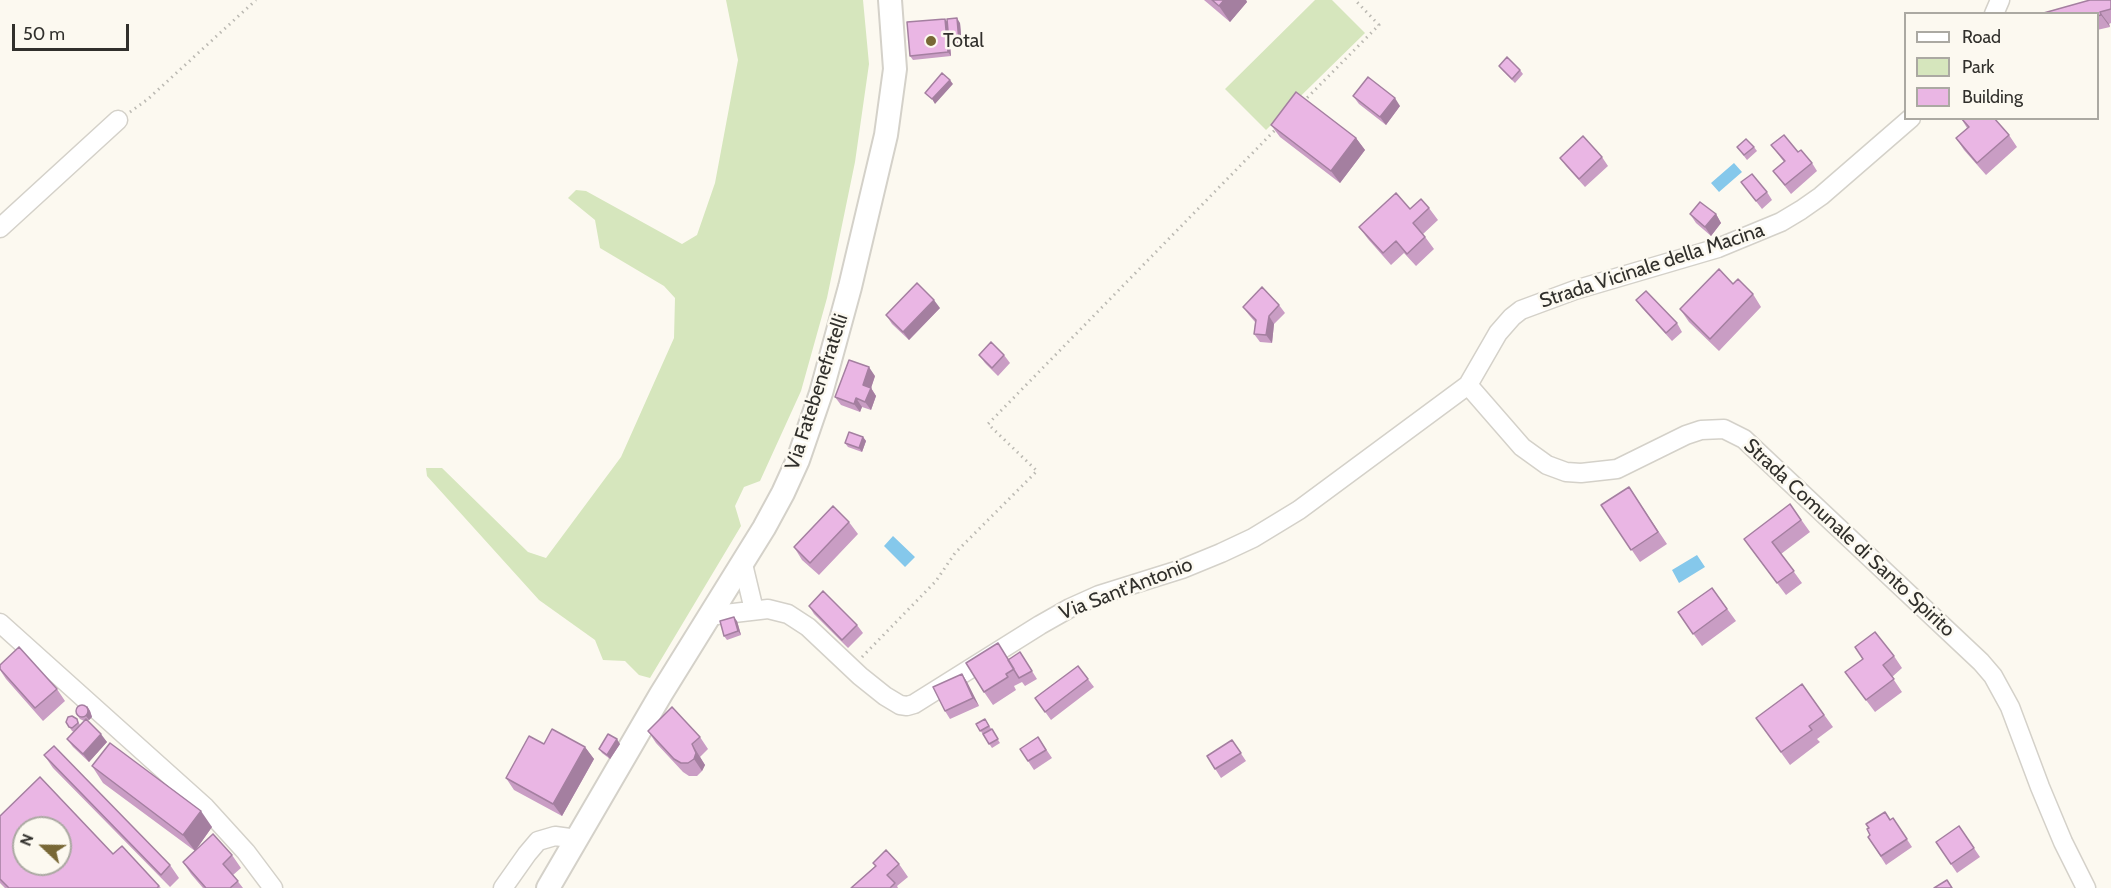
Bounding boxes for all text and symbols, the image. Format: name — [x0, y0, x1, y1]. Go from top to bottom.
scale bar — [15, 12, 132, 50]
legend — [1904, 12, 2099, 120]
text: 50 m — [23, 23, 65, 45]
text: Road — [1962, 26, 2001, 48]
place label: Total — [943, 29, 984, 53]
marker: Total — [924, 34, 938, 48]
text: Park — [1962, 56, 1994, 78]
text: Building — [1962, 86, 2023, 108]
street label: Strada Vicinale della Macina — [1537, 218, 1767, 314]
street label: Via Fatebenefratelli — [780, 311, 854, 473]
street label: Strada Comunale di Santo Spirito — [1739, 434, 1959, 642]
street label: Via Sant'Antonio — [1056, 553, 1196, 625]
north arrow — [12, 816, 72, 876]
text: N — [16, 831, 38, 849]

